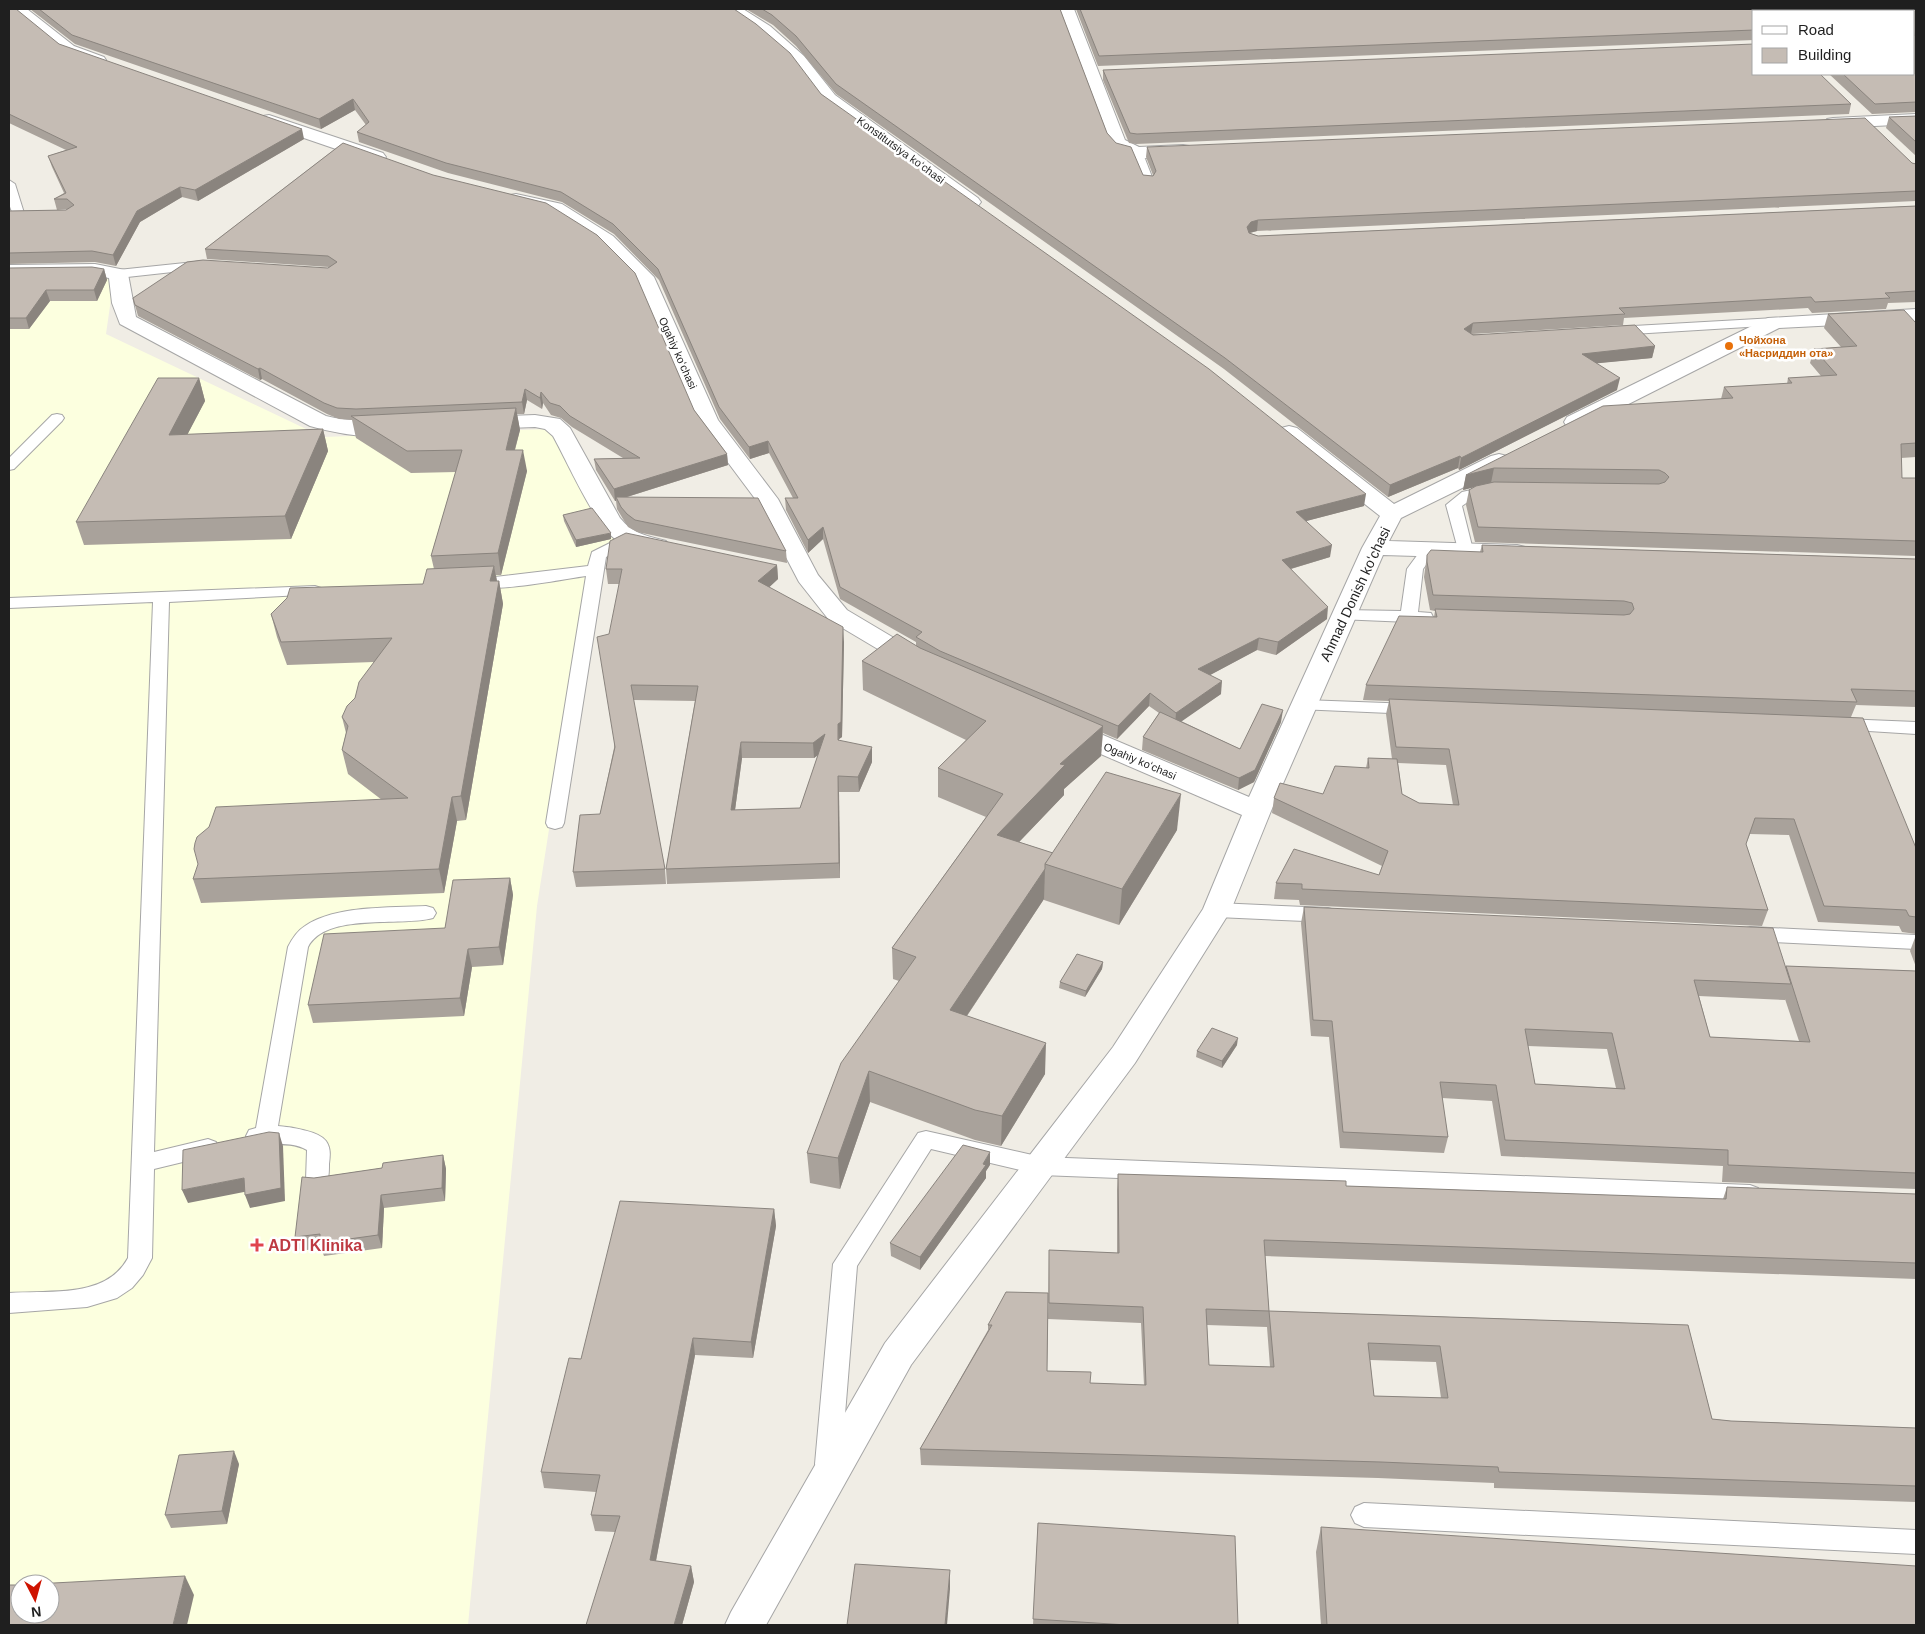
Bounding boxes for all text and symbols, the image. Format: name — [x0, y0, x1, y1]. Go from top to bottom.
legend — [1752, 10, 1915, 75]
text: Road — [1798, 21, 1834, 38]
text: Building — [1798, 46, 1851, 63]
street label: Konstitutsiya koʻchasi — [855, 114, 947, 186]
street label: Ogahiy koʻchasi — [657, 315, 699, 391]
place label: Чойхона «Насриддин ота» — [1739, 334, 1833, 359]
marker: Чойхона «Насриддин ота» — [1723, 340, 1735, 352]
street label: Ahmad Donish koʻchasi — [1317, 524, 1393, 664]
street label: Ogahiy koʻchasi — [1102, 740, 1178, 782]
place label: ADTI Klinika — [268, 1237, 362, 1254]
marker: ADTI Klinika — [250, 1238, 264, 1252]
north arrow — [10, 1574, 60, 1624]
text: N — [30, 1603, 42, 1620]

